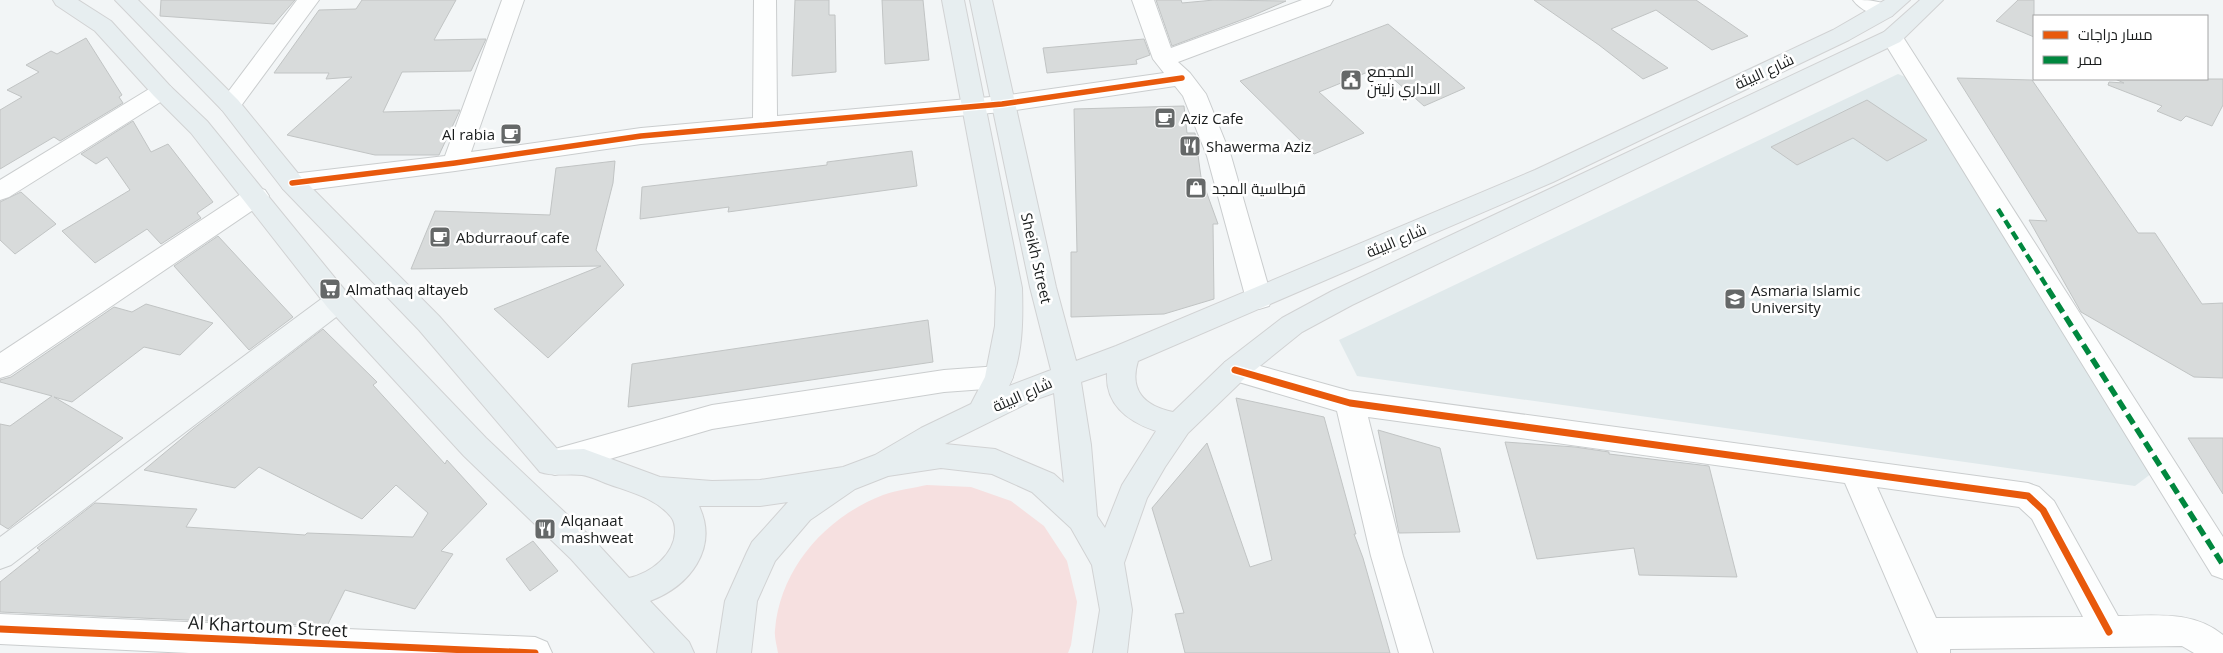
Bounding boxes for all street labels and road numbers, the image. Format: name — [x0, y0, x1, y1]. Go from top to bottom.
street label: شارع البيئة — [1731, 49, 1798, 95]
street label: Sheikh Street — [1017, 211, 1057, 305]
street label: شارع البيئة — [1363, 218, 1430, 263]
street label: شارع البيئة — [989, 372, 1056, 418]
street label: Al Khartoum Street — [188, 610, 348, 642]

